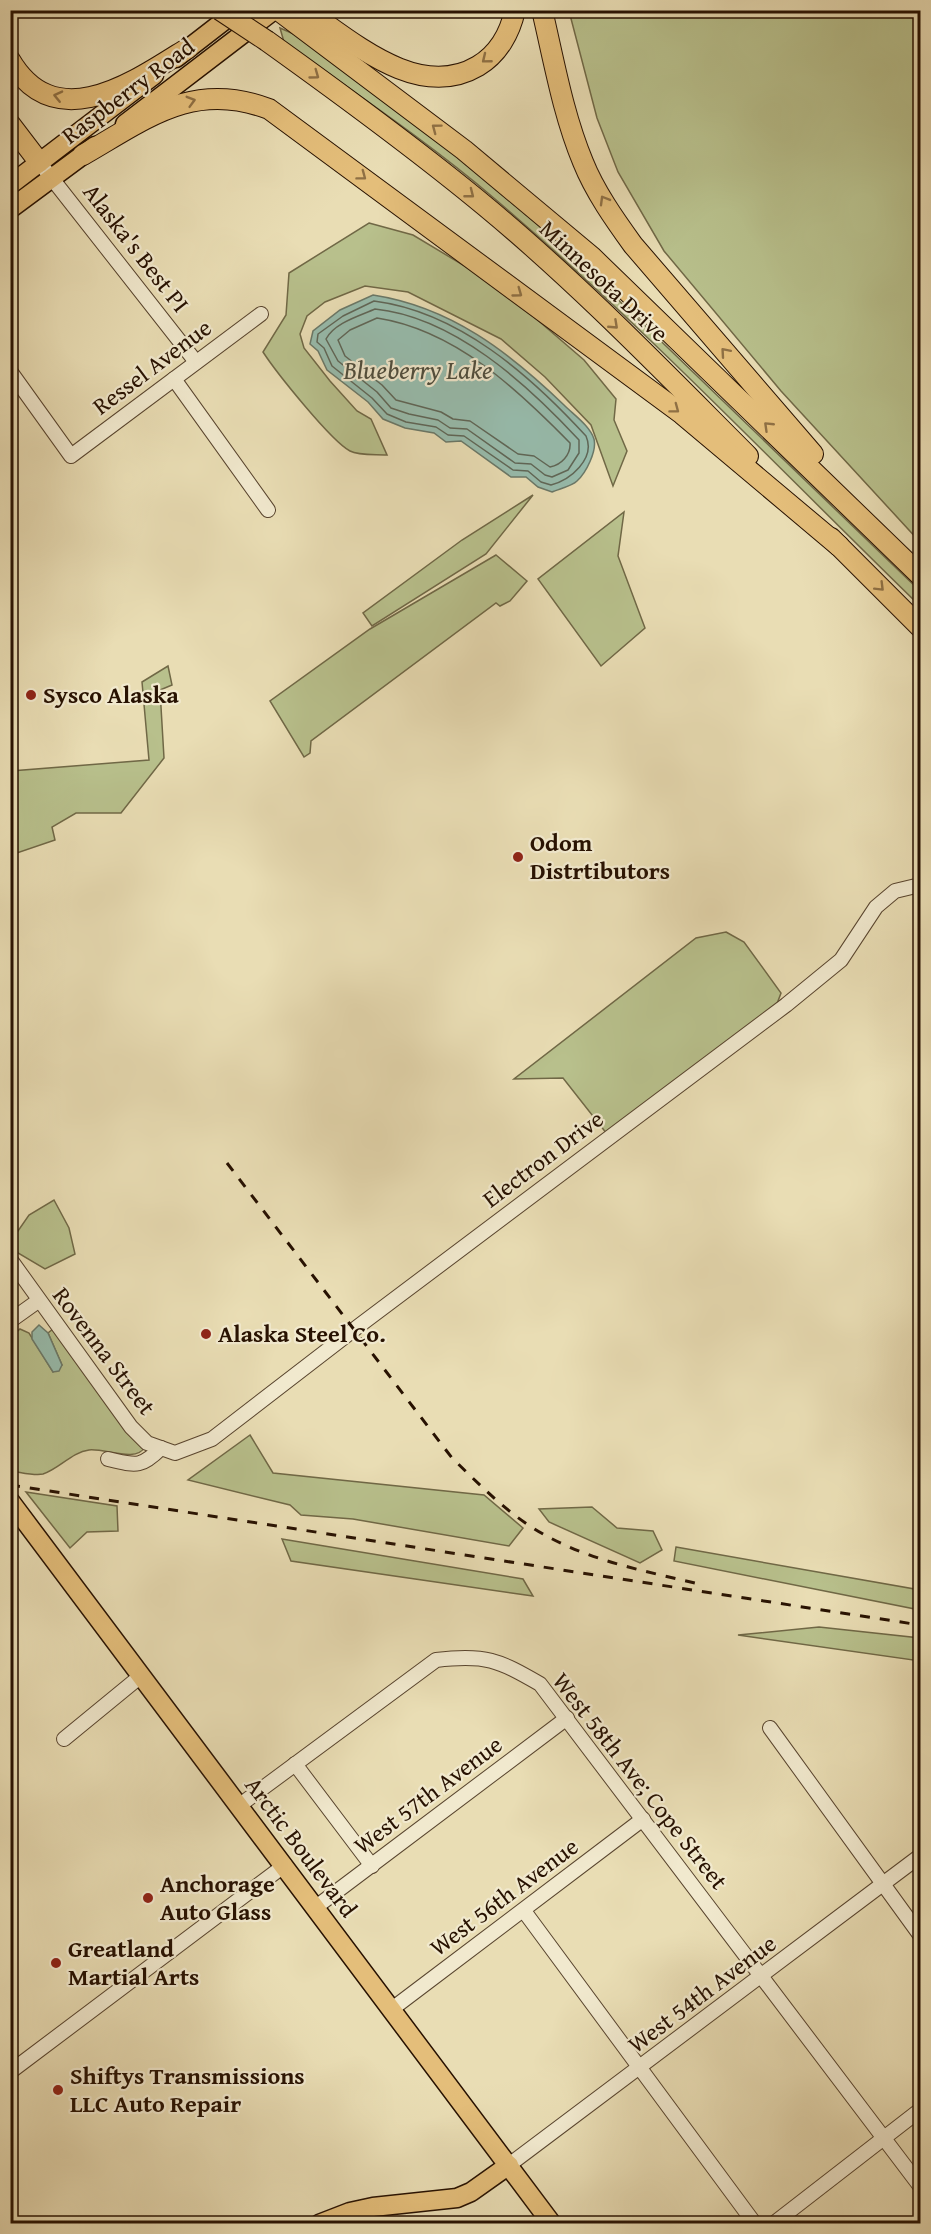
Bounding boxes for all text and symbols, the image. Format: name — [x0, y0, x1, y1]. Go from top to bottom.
street label: Raspberry Road — [54, 29, 202, 152]
one-way arrow — [482, 52, 493, 63]
one-way arrow — [308, 68, 319, 79]
one-way arrow — [53, 90, 63, 103]
one-way arrow — [185, 96, 196, 108]
one-way arrow — [431, 124, 442, 135]
one-way arrow — [355, 169, 366, 180]
street label: Alaska's Best PI — [75, 176, 198, 320]
one-way arrow — [463, 187, 474, 198]
one-way arrow — [600, 196, 611, 206]
street label: Minnesota Drive — [532, 211, 677, 350]
one-way arrow — [512, 286, 523, 297]
street label: Ressel Avenue — [85, 310, 219, 423]
one-way arrow — [607, 318, 618, 329]
one-way arrow — [721, 348, 732, 359]
water label: Blueberry Lake — [343, 350, 492, 389]
one-way arrow — [668, 401, 679, 412]
one-way arrow — [765, 423, 776, 434]
one-way arrow — [872, 579, 883, 590]
place label: Sysco Alaska — [43, 677, 179, 712]
marker: Sysco Alaska — [24, 688, 38, 702]
place label: Odom Distrtibutors — [530, 825, 670, 888]
marker: Odom Distrtibutors — [511, 850, 525, 864]
street label: Electron Drive — [475, 1101, 611, 1216]
street label: Rovenna Street — [45, 1279, 165, 1423]
place label: Alaska Steel Co. — [218, 1316, 386, 1351]
marker: Alaska Steel Co. — [199, 1327, 213, 1341]
street label: West 58th Ave; Cope Street — [544, 1665, 737, 1897]
street label: West 57th Avenue — [346, 1727, 509, 1862]
street label: Arctic Boulevard — [237, 1769, 366, 1924]
street label: West 56th Avenue — [422, 1829, 585, 1964]
place label: Anchorage Auto Glass — [160, 1866, 275, 1929]
marker: Anchorage Auto Glass — [141, 1891, 155, 1905]
street label: West 54th Avenue — [620, 1926, 783, 2061]
place label: Greatland Martial Arts — [68, 1931, 199, 1994]
marker: Greatland Martial Arts — [49, 1956, 63, 1970]
place label: Shiftys Transmissions LLC Auto Repair — [70, 2058, 305, 2121]
marker: Shiftys Transmissions LLC Auto Repair — [51, 2083, 65, 2097]

